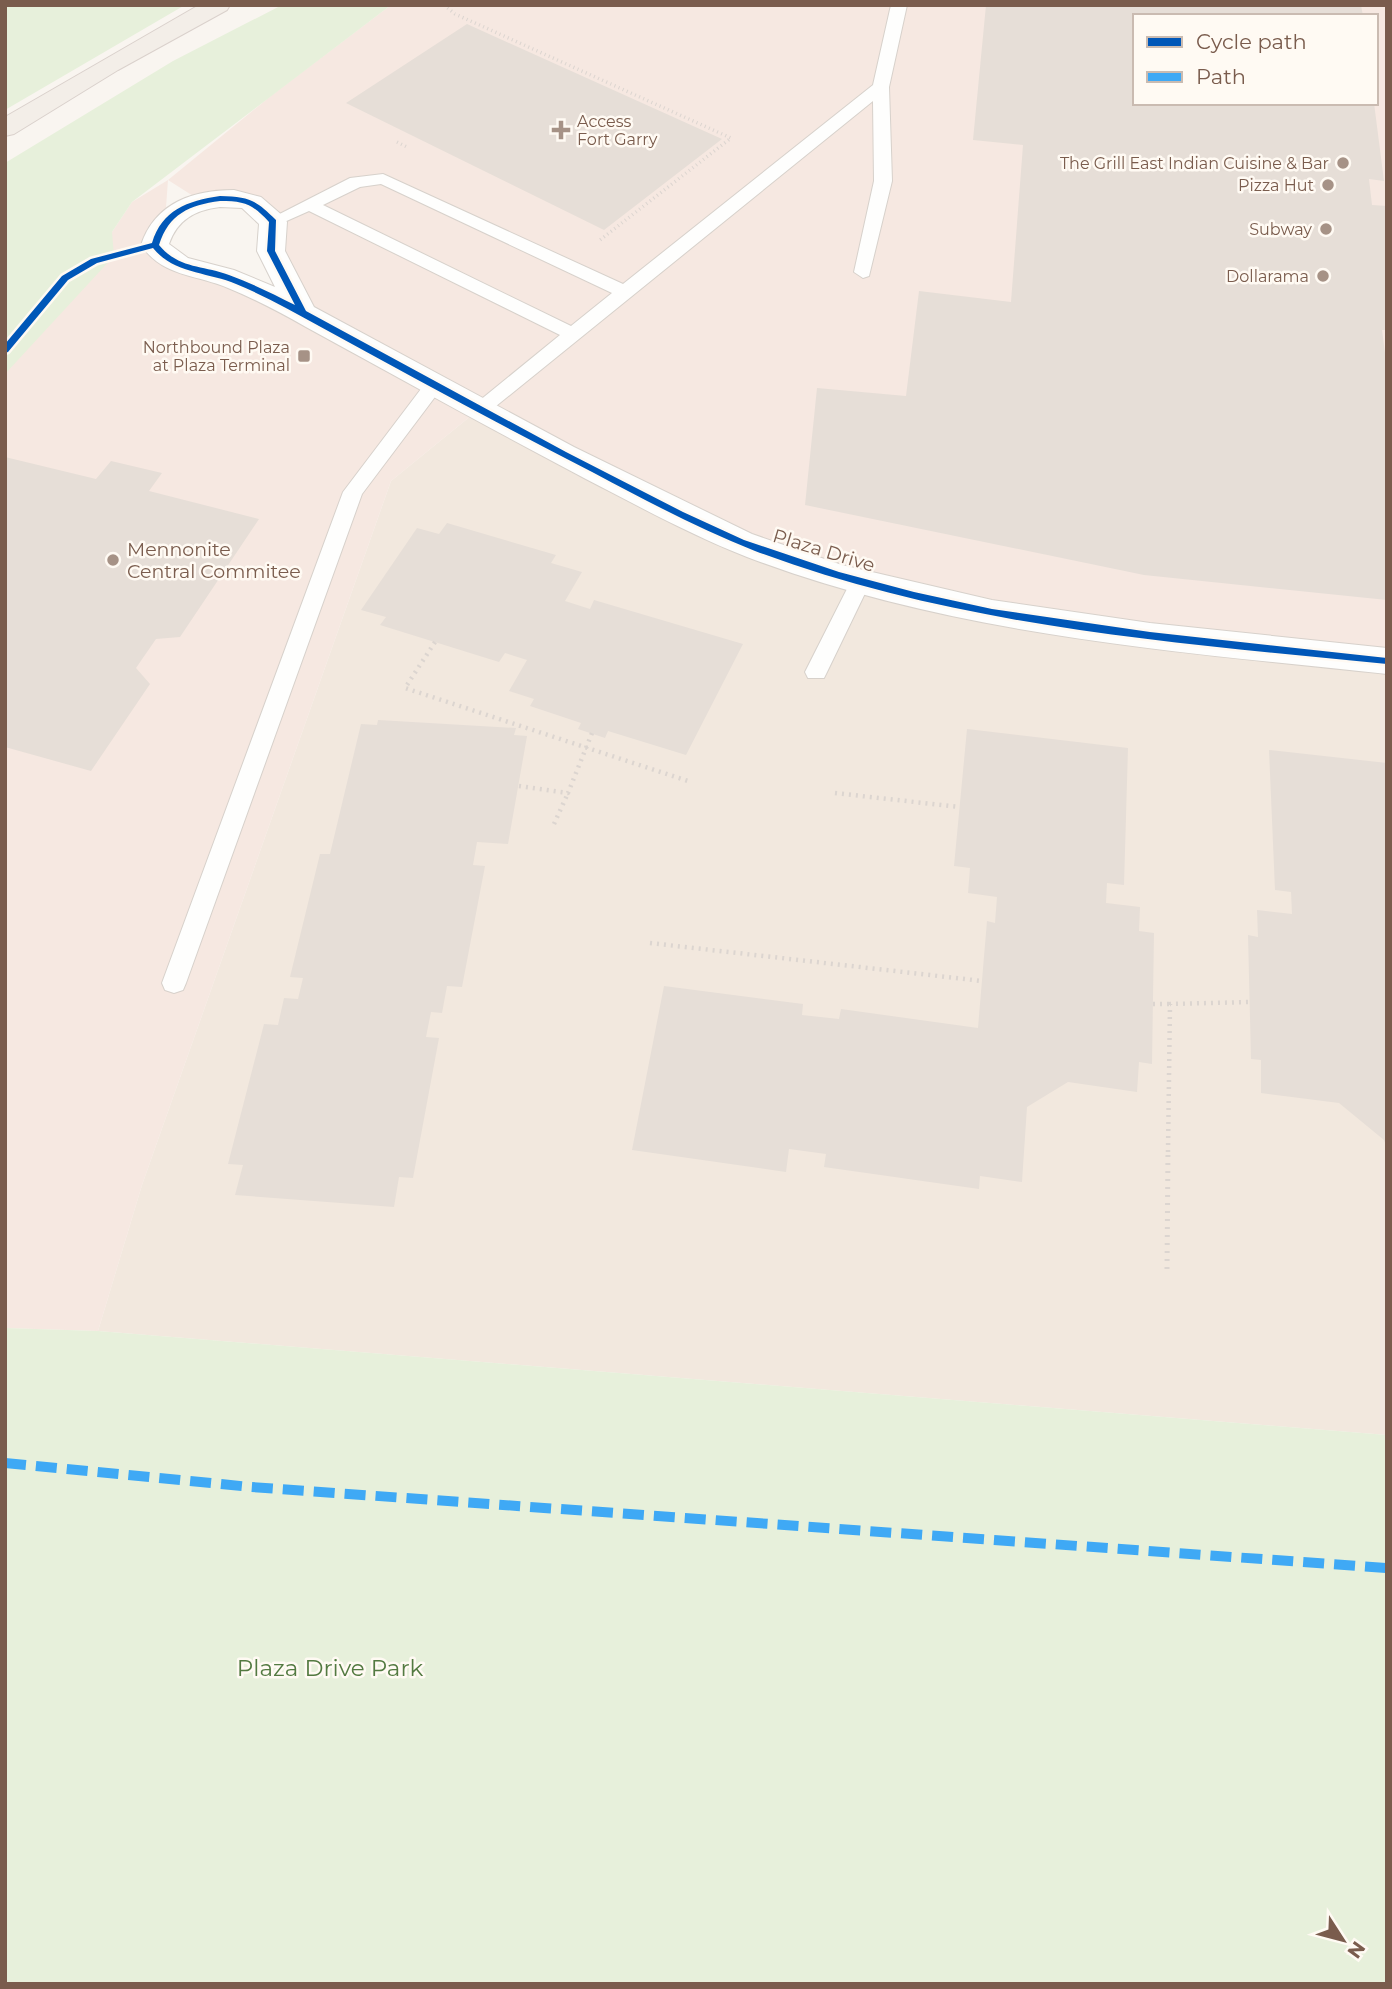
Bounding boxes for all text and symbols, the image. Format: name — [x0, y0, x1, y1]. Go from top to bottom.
legend — [1133, 14, 1378, 105]
text: Cycle path — [1196, 29, 1307, 54]
text: Path — [1196, 64, 1246, 89]
place label: Access Fort Garry — [577, 112, 658, 149]
marker: Access Fort Garry — [551, 120, 571, 140]
place label: The Grill East Indian Cuisine & Bar — [1060, 154, 1329, 173]
marker: The Grill East Indian Cuisine & Bar — [1335, 155, 1351, 171]
place label: Pizza Hut — [1238, 176, 1314, 195]
marker: Pizza Hut — [1320, 177, 1336, 193]
place label: Subway — [1249, 220, 1312, 239]
marker: Subway — [1318, 221, 1334, 237]
place label: Dollarama — [1226, 267, 1309, 286]
marker: Dollarama — [1315, 268, 1331, 284]
place label: Northbound Plaza at Plaza Terminal — [143, 338, 290, 375]
marker: Northbound Plaza at Plaza Terminal — [296, 348, 312, 364]
street label: Plaza Drive — [770, 524, 878, 577]
place label: Mennonite Central Commitee — [127, 538, 301, 583]
marker: Mennonite Central Commitee — [105, 552, 121, 568]
park label: Plaza Drive Park — [237, 1654, 423, 1682]
north arrow — [1308, 1905, 1378, 1975]
text: N — [1343, 1937, 1370, 1963]

